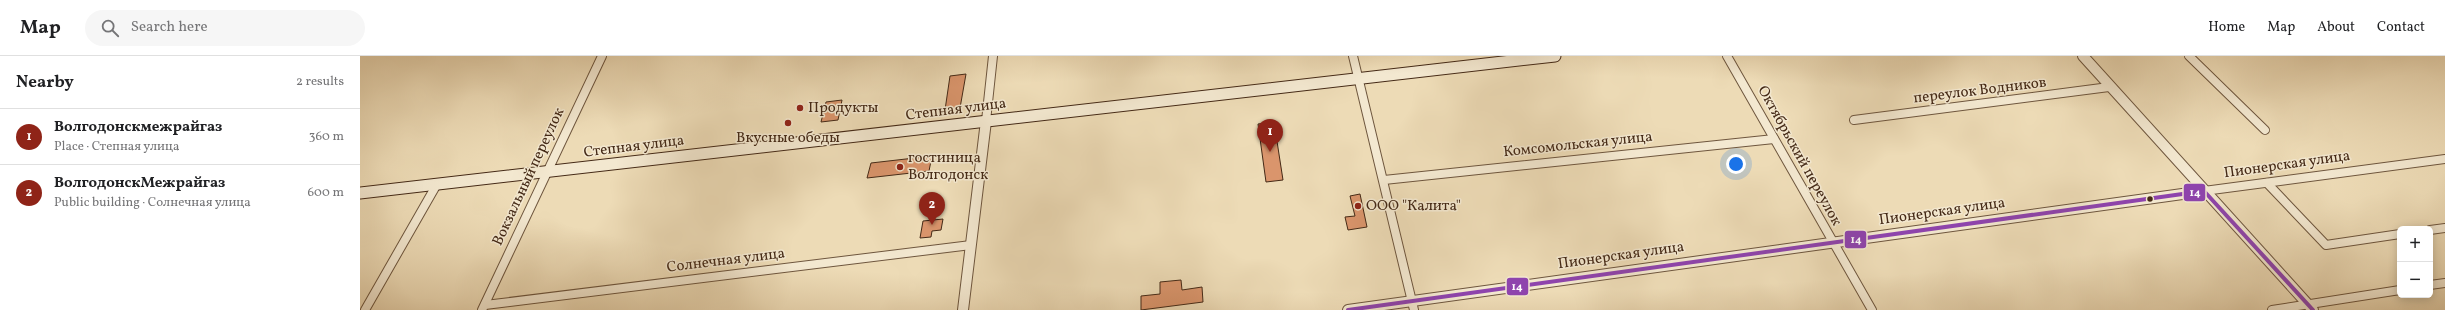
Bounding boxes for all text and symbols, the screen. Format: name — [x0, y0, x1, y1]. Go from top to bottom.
search box — [85, 10, 365, 46]
text: Map — [20, 15, 61, 41]
icon: search — [99, 17, 121, 39]
text: Search here — [131, 17, 208, 38]
text: Home — [2208, 18, 2245, 37]
text: Map — [2267, 18, 2295, 37]
text: About — [2317, 18, 2355, 37]
text: Contact — [2377, 18, 2425, 37]
text: Nearby — [16, 71, 74, 94]
street label: переулок Водников — [1912, 72, 2048, 110]
text: 2 results — [296, 73, 344, 91]
street label: Октябрьский переулок — [1752, 82, 1846, 230]
street label: Степная улица — [904, 93, 1008, 127]
place label: Продукты — [808, 98, 879, 119]
marker: Продукты — [795, 103, 805, 113]
street label: Вокзальный переулок — [488, 105, 570, 249]
text: Волгодонскмежрайгаз — [54, 117, 222, 138]
marker: Вкусные обеды — [783, 118, 793, 128]
pin: 1 — [1257, 119, 1283, 152]
street label: Комсомольская улица — [1502, 127, 1654, 163]
text: 1 — [26, 128, 32, 146]
text: 360 m — [309, 128, 344, 146]
place label: Вкусные обеды — [736, 128, 840, 149]
street label: Степная улица — [582, 130, 686, 164]
text: Place · Степная улица — [54, 138, 179, 156]
street label: Пионерская улица — [2222, 146, 2352, 184]
place label: гостиница Волгодонск — [908, 148, 988, 186]
your location — [1726, 154, 1746, 174]
marker: гостиница Волгодонск — [895, 162, 905, 172]
text: ВолгодонскМежрайгаз — [54, 173, 225, 194]
line badge: 14 — [2183, 183, 2206, 202]
text: 2 — [26, 184, 32, 202]
text: 600 m — [307, 184, 344, 202]
text: 14 — [2189, 186, 2201, 201]
pin: 2 — [919, 192, 945, 225]
street label: Пионерская улица — [1877, 193, 2007, 231]
text: Public building · Солнечная улица — [54, 194, 251, 212]
unlabelled marker — [2145, 194, 2155, 204]
place label: ООО "Калита" — [1366, 196, 1461, 217]
marker: ООО "Калита" — [1353, 201, 1363, 211]
map controls — [2397, 226, 2433, 298]
button: + — [2397, 226, 2433, 262]
line badge: 14 — [1844, 230, 1867, 249]
text: 14 — [1850, 233, 1862, 248]
street label: Пионерская улица — [1556, 237, 1686, 275]
street label: Солнечная улица — [666, 243, 786, 279]
button: − — [2397, 262, 2433, 298]
line badge: 14 — [1506, 277, 1529, 296]
text: 14 — [1511, 280, 1523, 295]

